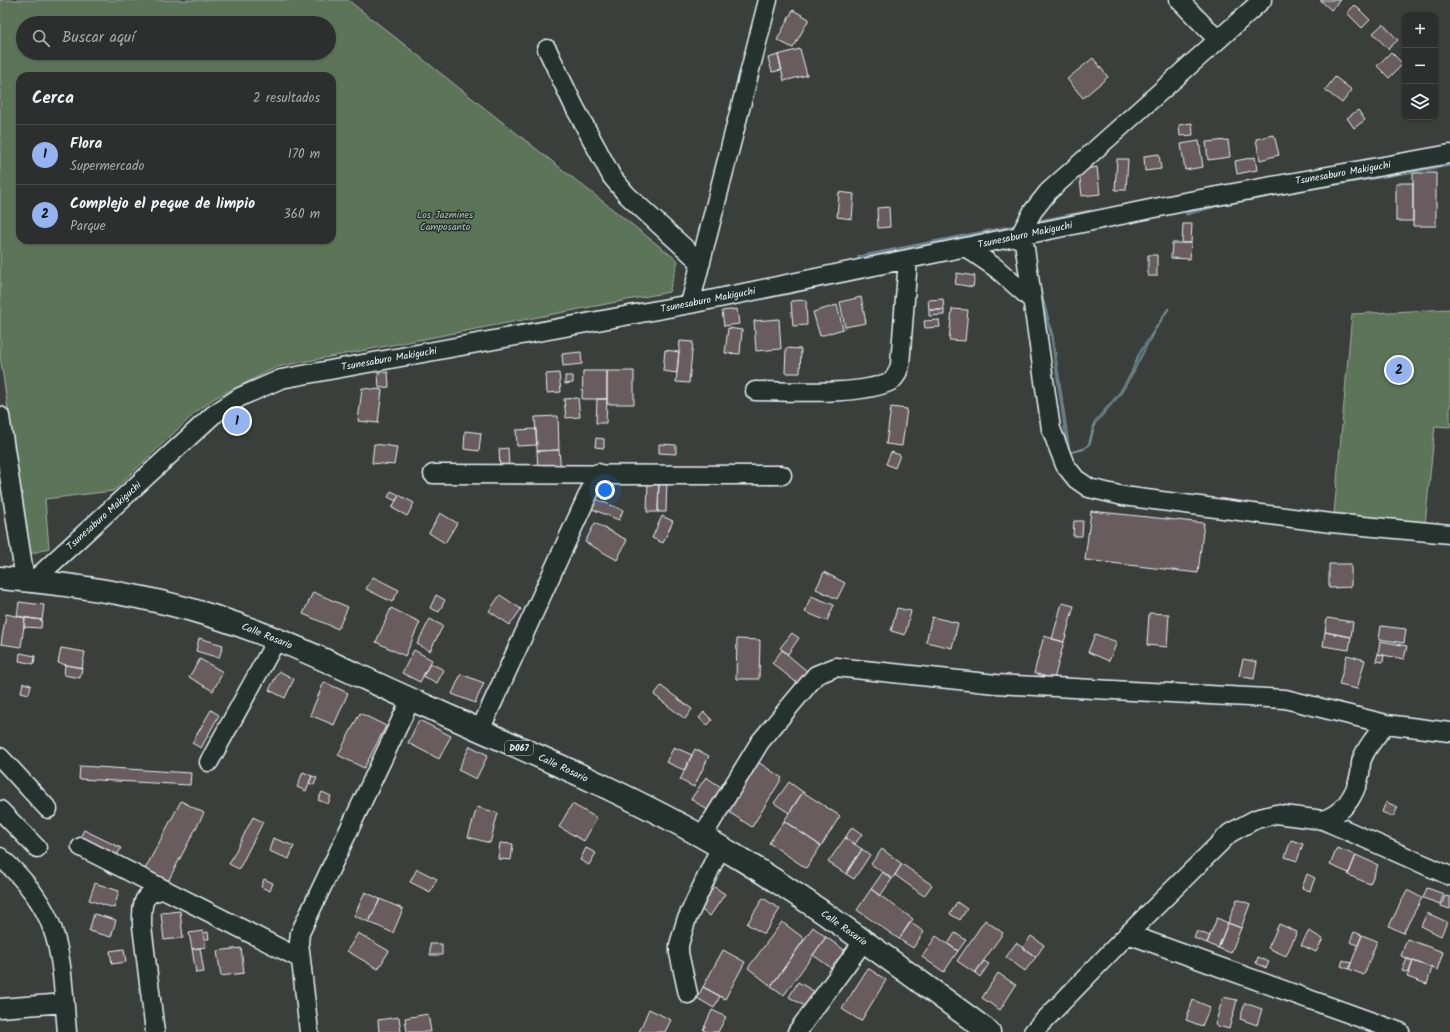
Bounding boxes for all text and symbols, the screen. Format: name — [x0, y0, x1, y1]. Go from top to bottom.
map controls — [1402, 12, 1438, 120]
button: + — [1402, 12, 1438, 48]
search box — [16, 16, 336, 60]
text: Buscar aquí — [62, 26, 135, 50]
icon: search — [30, 27, 52, 49]
button: − — [1402, 48, 1438, 84]
button: layers — [1402, 84, 1438, 120]
text: Cerca — [32, 85, 74, 112]
text: 2 resultados — [253, 88, 320, 109]
text: Flora — [70, 132, 102, 156]
text: 1 — [43, 144, 47, 165]
text: 170 m — [288, 144, 320, 165]
text: Supermercado — [70, 156, 144, 177]
street label: Tsunesaburo Makiguchi — [1294, 157, 1393, 189]
text: Complejo el peque de limpio — [70, 192, 255, 216]
text: 2 — [41, 204, 49, 225]
text: 360 m — [283, 204, 320, 225]
park label: Los Jazmines Camposanto — [417, 207, 474, 235]
text: Parque — [70, 216, 106, 237]
street label: Tsunesaburo Makiguchi — [976, 217, 1074, 253]
street label: Tsunesaburo Makiguchi — [659, 283, 758, 317]
street label: Tsunesaburo Makiguchi — [340, 343, 439, 375]
pin: 2 — [1386, 355, 1412, 385]
pin: 1 — [224, 406, 250, 436]
street label: Tsunesaburo Makiguchi — [63, 477, 146, 554]
your location — [595, 480, 615, 500]
street label: Calle Rosario — [239, 619, 295, 654]
road number: D067 — [505, 741, 533, 755]
street label: Calle Rosario — [535, 749, 591, 787]
street label: Calle Rosario — [817, 906, 871, 950]

